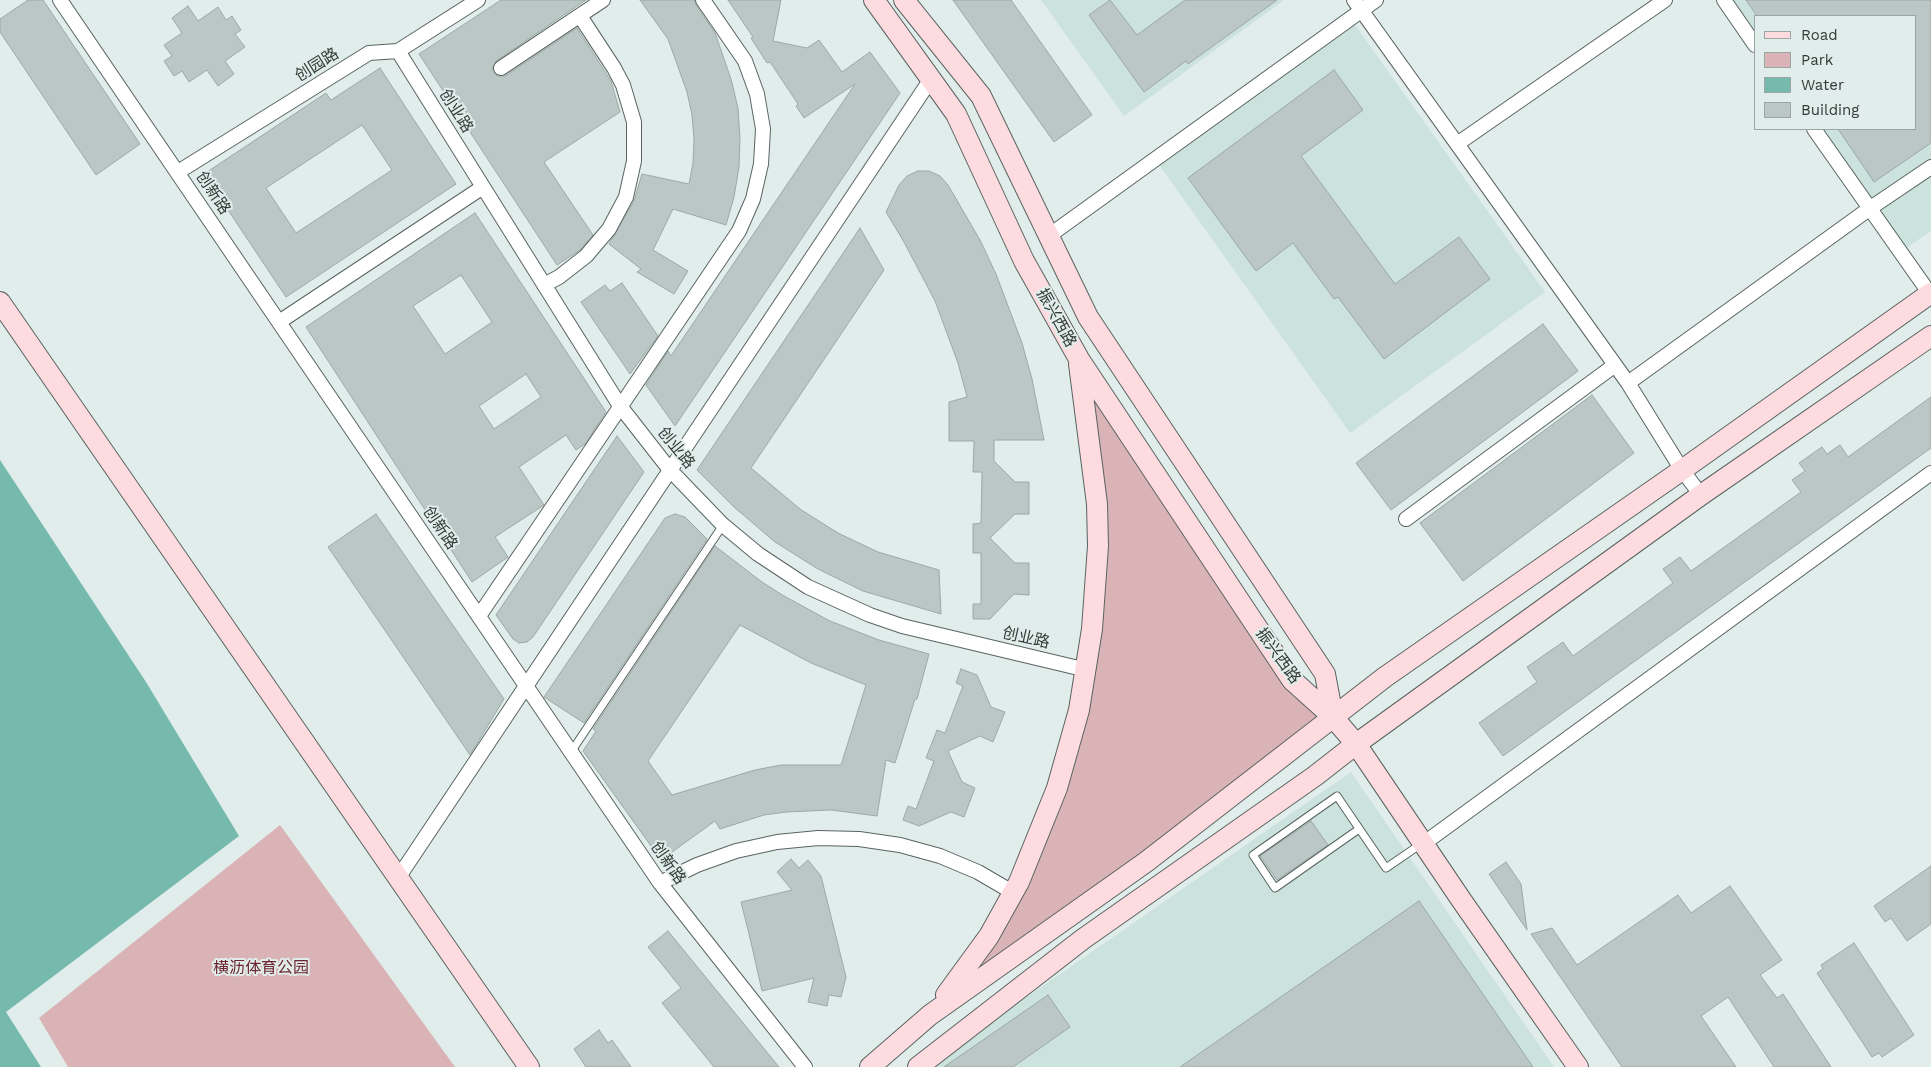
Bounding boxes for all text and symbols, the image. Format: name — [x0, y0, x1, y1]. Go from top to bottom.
legend — [1754, 15, 1916, 130]
text: Road — [1801, 26, 1838, 44]
street label: 创园路 — [292, 44, 342, 86]
text: Park — [1801, 51, 1833, 69]
text: Water — [1801, 76, 1844, 94]
street label: 创业路 — [435, 86, 477, 136]
text: Building — [1801, 101, 1859, 119]
street label: 创新路 — [192, 168, 234, 218]
street label: 振兴西路 — [1032, 285, 1080, 351]
street label: 创业路 — [653, 423, 699, 473]
street label: 创新路 — [419, 503, 461, 553]
street label: 创业路 — [1000, 623, 1052, 653]
street label: 振兴西路 — [1251, 624, 1305, 688]
street label: 创新路 — [646, 838, 690, 888]
park label: 横沥体育公园 — [213, 958, 309, 978]

